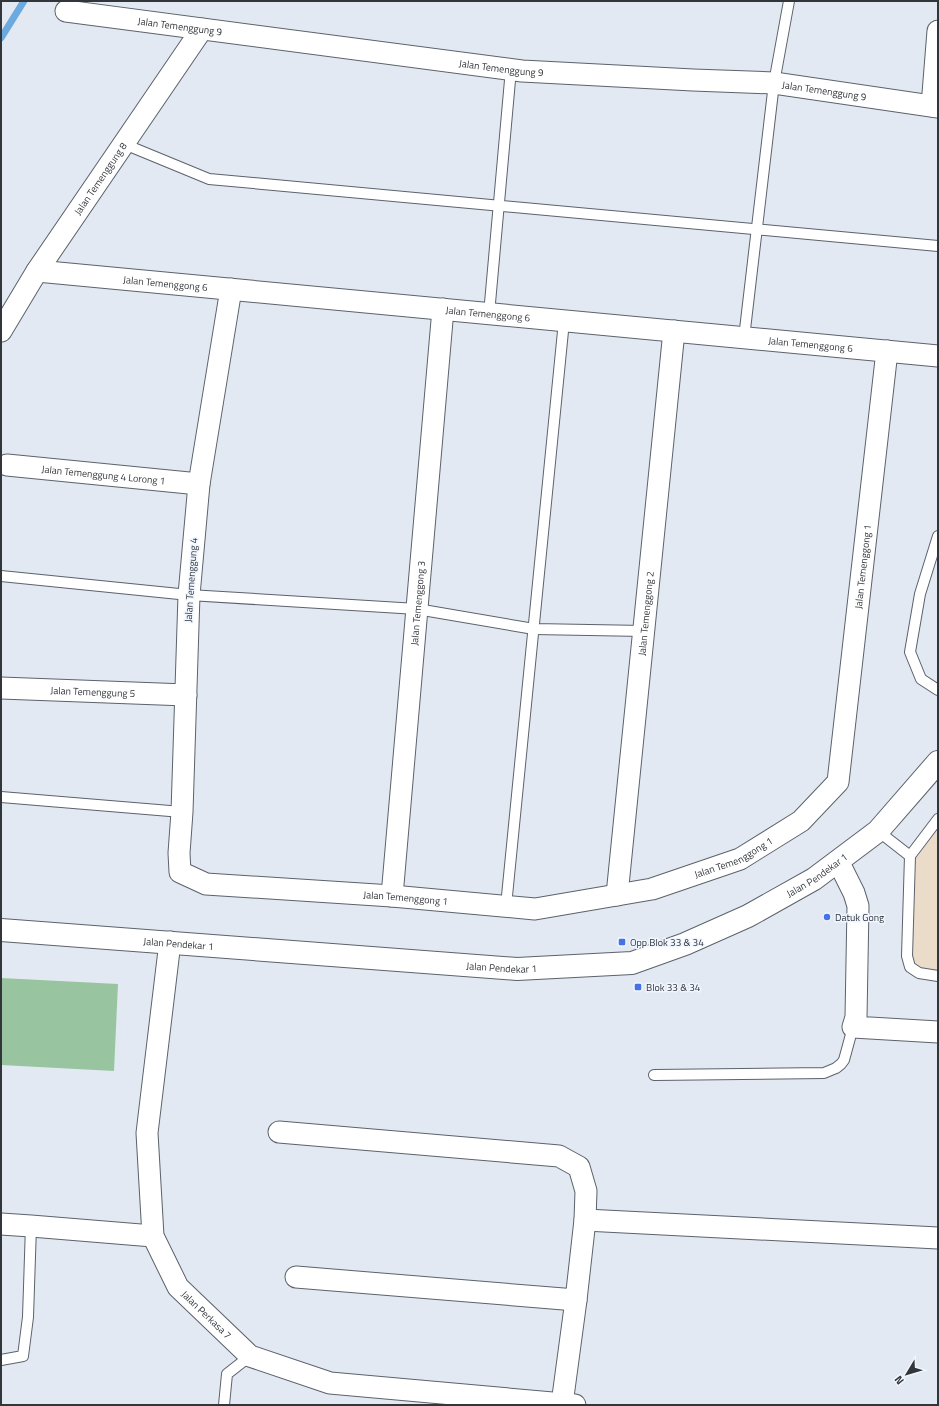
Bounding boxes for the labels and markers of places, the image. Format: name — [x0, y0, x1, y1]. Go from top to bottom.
place label: Datuk Gong — [835, 910, 884, 925]
marker: Datuk Gong — [822, 912, 832, 922]
place label: Opp Blok 33 & 34 — [630, 935, 704, 950]
marker: Opp Blok 33 & 34 — [617, 937, 627, 947]
place label: Blok 33 & 34 — [646, 980, 701, 995]
marker: Blok 33 & 34 — [633, 982, 643, 992]

